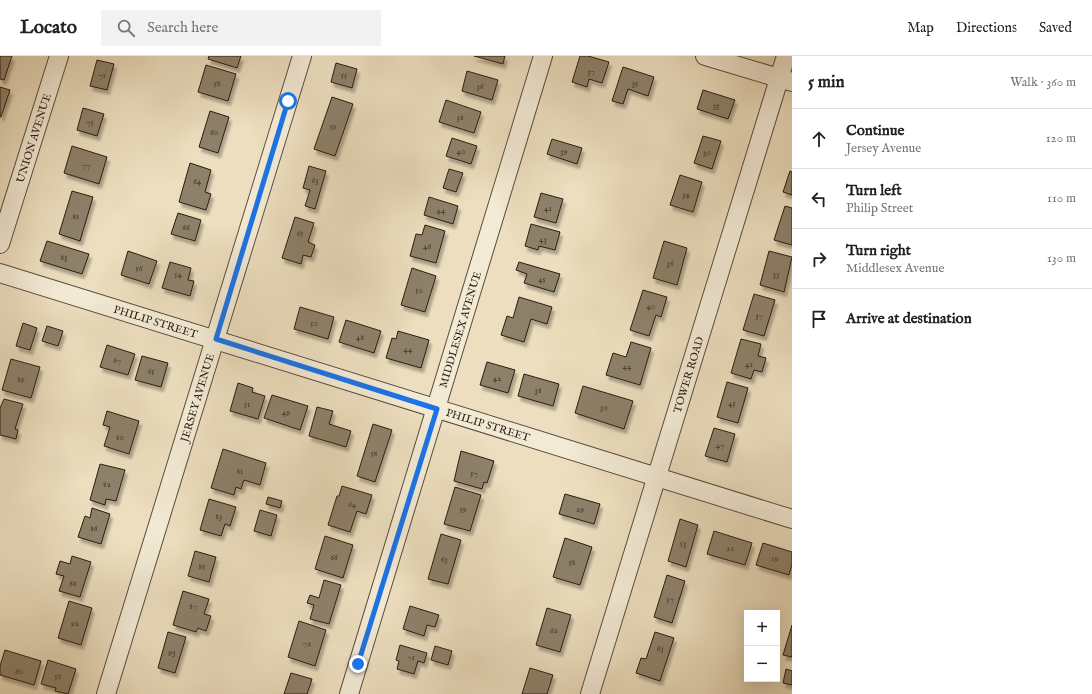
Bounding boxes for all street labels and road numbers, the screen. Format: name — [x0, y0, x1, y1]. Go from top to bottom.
street label: UNION AVENUE — [14, 92, 55, 185]
street label: MIDDLESEX AVENUE — [437, 270, 485, 390]
street label: PHILIP STREET — [112, 303, 199, 342]
street label: TOWER ROAD — [671, 335, 707, 415]
street label: JERSEY AVENUE — [177, 352, 218, 446]
street label: PHILIP STREET — [444, 406, 531, 445]

